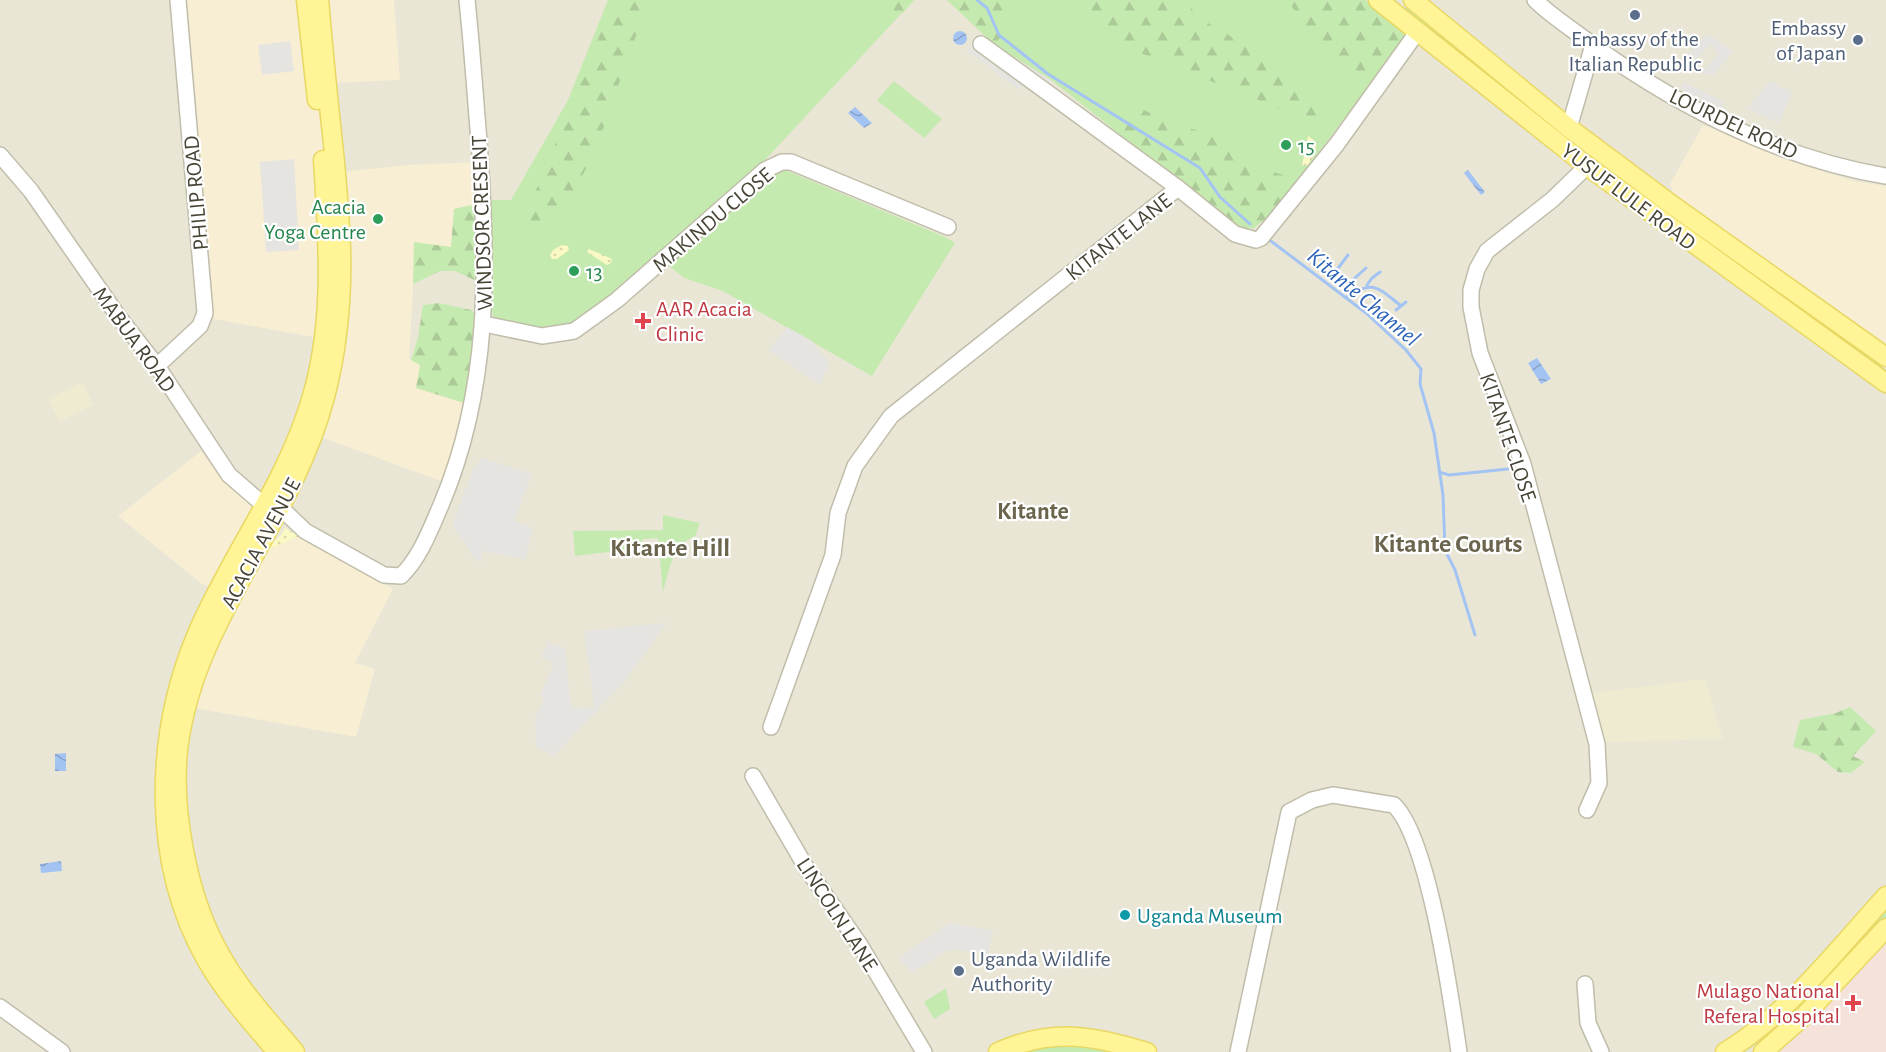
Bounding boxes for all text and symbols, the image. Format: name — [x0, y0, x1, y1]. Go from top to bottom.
marker: Embassy of the Italian Republic — [1628, 8, 1642, 22]
place label: Embassy of Japan — [1771, 17, 1847, 64]
place label: Embassy of the Italian Republic — [1568, 28, 1702, 75]
marker: Embassy of Japan — [1851, 33, 1865, 47]
street label: LOURDEL ROAD — [1666, 85, 1801, 163]
street label: PHILIP ROAD — [180, 135, 212, 251]
street label: WINDSOR CRESENT — [468, 135, 496, 311]
place label: 15 — [1298, 135, 1315, 157]
marker: 15 — [1279, 138, 1293, 152]
street label: YUSUF LULE ROAD — [1557, 139, 1700, 254]
street label: MAKINDU CLOSE — [648, 163, 777, 276]
street label: KITANTE LANE — [1062, 189, 1176, 285]
place label: Acacia Yoga Centre — [264, 196, 366, 243]
marker: Acacia Yoga Centre — [371, 212, 385, 226]
water label: Kitante Channel — [1303, 244, 1424, 352]
place label: 13 — [586, 261, 603, 283]
marker: 13 — [567, 264, 581, 278]
street label: MABUA ROAD — [89, 283, 180, 396]
place label: AAR Acacia Clinic — [656, 298, 752, 345]
marker: AAR Acacia Clinic — [634, 312, 652, 330]
street label: KITANTE CLOSE — [1476, 370, 1540, 505]
street label: ACACIA AVENUE — [217, 474, 305, 612]
district label: Kitante — [997, 500, 1069, 524]
district label: Kitante Courts — [1374, 531, 1522, 557]
district label: Kitante Hill — [610, 535, 730, 561]
street label: LINCOLN LANE — [792, 854, 882, 976]
place label: Uganda Museum — [1137, 905, 1283, 927]
marker: Uganda Museum — [1118, 908, 1132, 922]
place label: Uganda Wildlife Authority — [971, 948, 1111, 995]
marker: Uganda Wildlife Authority — [952, 964, 966, 978]
place label: Mulago National Referal Hospital — [1696, 980, 1840, 1027]
marker: Mulago National Referal Hospital — [1844, 994, 1862, 1012]

